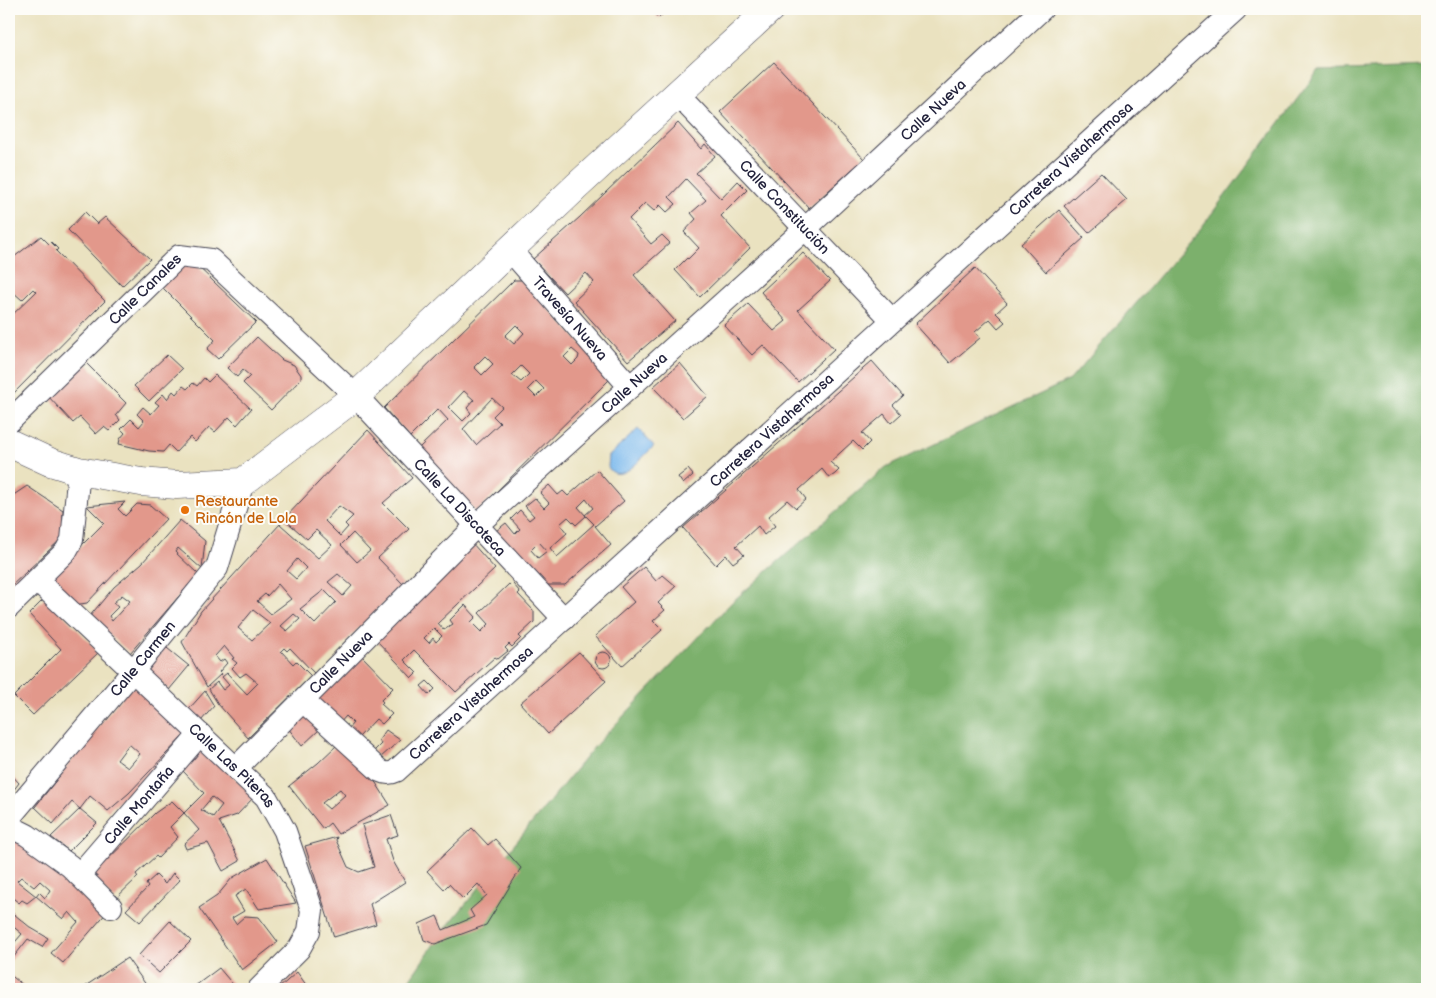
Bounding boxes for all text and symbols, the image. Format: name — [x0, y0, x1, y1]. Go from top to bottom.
street label: Calle Nueva — [896, 75, 970, 145]
street label: Carretera Vistahermosa — [1005, 98, 1137, 220]
street label: Calle Constitución — [735, 156, 834, 258]
street label: Calle Canales — [105, 249, 186, 329]
street label: Travesía Nueva — [528, 273, 612, 364]
street label: Calle Nueva — [597, 348, 671, 418]
street label: Carretera Vistahermosa — [706, 369, 838, 491]
street label: Calle La Discoteca — [410, 454, 510, 560]
place label: Restaurante Rincón de Lola — [195, 492, 297, 528]
marker: Restaurante Rincón de Lola — [179, 504, 191, 516]
street label: Calle Carmen — [106, 617, 180, 701]
street label: Calle Nueva — [305, 626, 377, 698]
street label: Carretera Vistahermosa — [405, 642, 537, 764]
street label: Calle Las Piteras — [184, 719, 280, 811]
street label: Calle Montaña — [100, 762, 178, 849]

